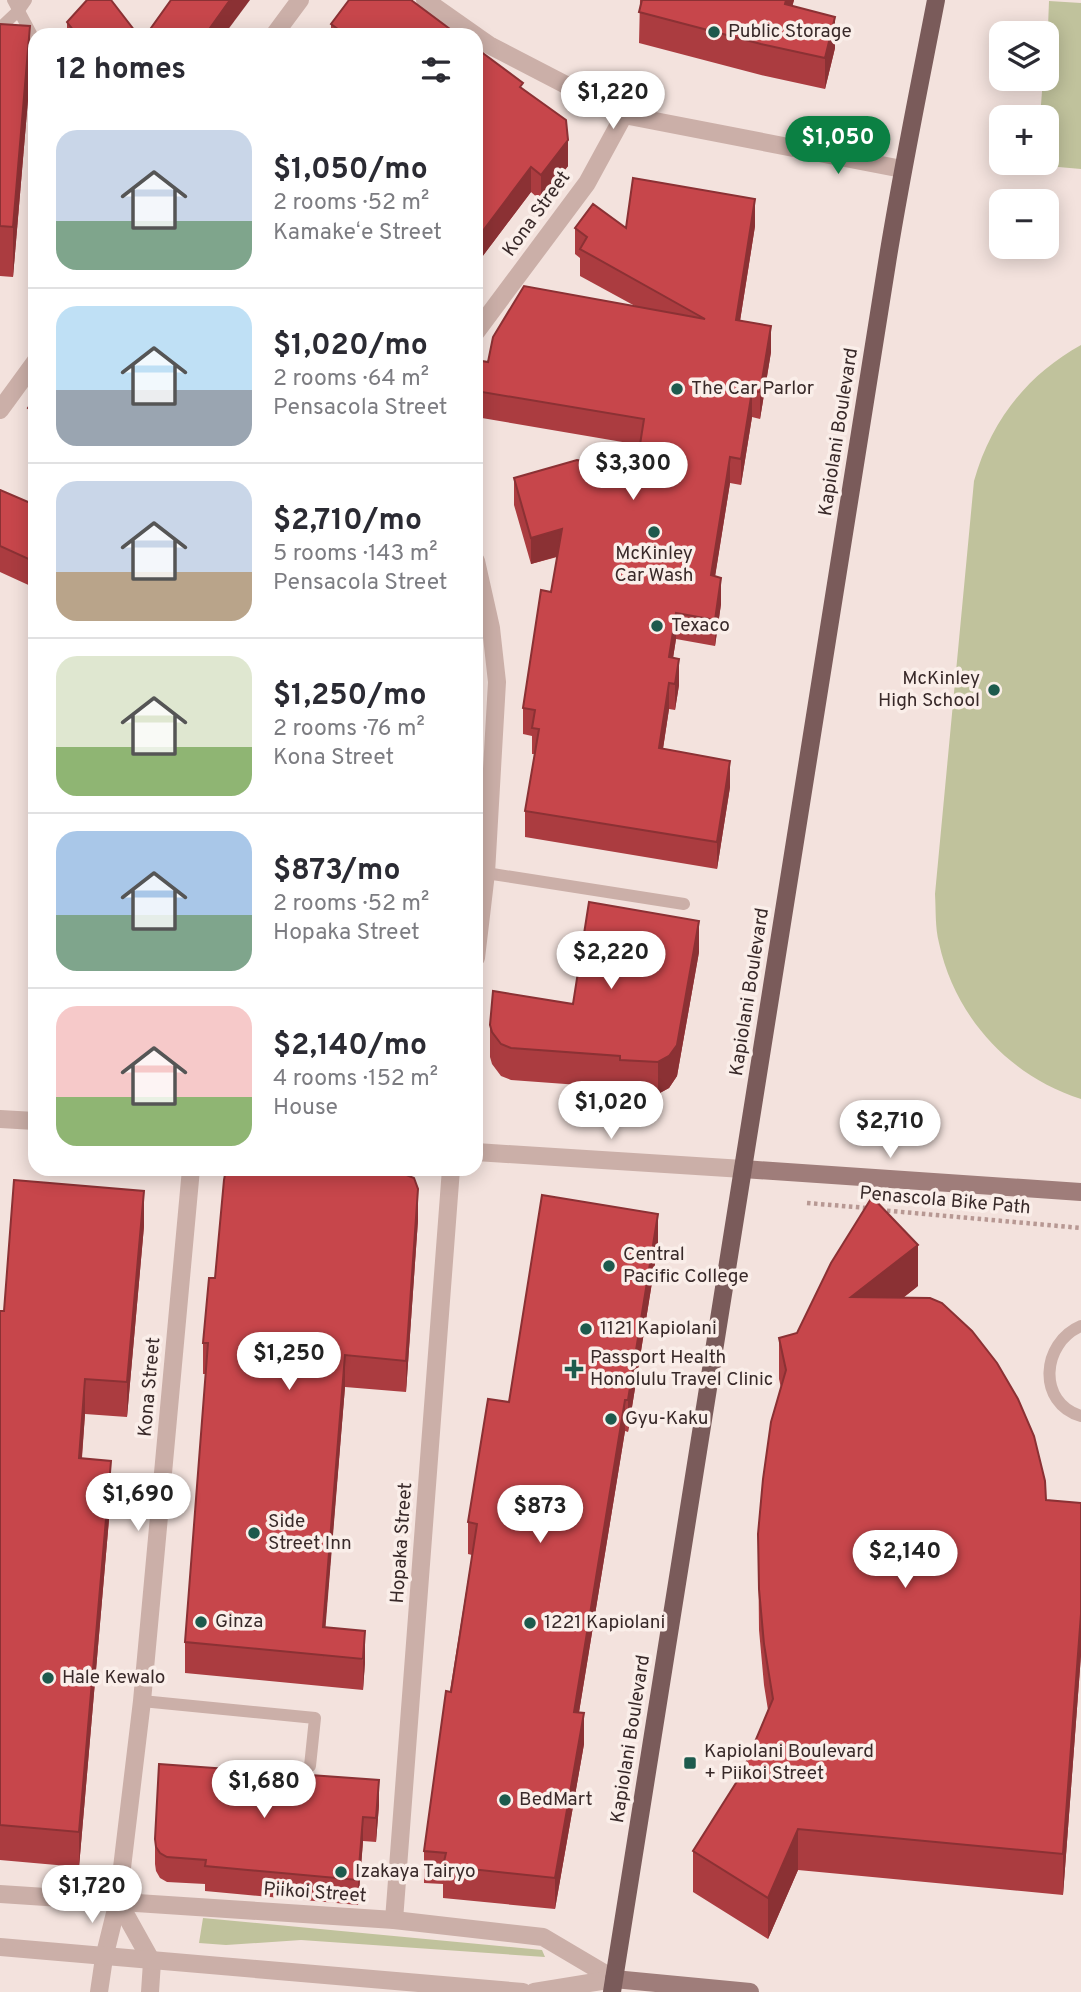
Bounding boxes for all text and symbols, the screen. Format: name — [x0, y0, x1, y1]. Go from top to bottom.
place label: Public Storage — [728, 20, 852, 44]
map controls — [989, 21, 1059, 259]
button: layers — [989, 21, 1059, 91]
marker: Public Storage — [706, 24, 722, 40]
icon: filters — [417, 51, 455, 89]
text: 12 homes — [56, 52, 186, 89]
pin: $1,220 — [556, 72, 670, 131]
text: $1,220 — [577, 79, 649, 108]
button: + — [989, 105, 1059, 175]
pin: $1,050 — [781, 116, 895, 176]
text: $1,050 — [801, 124, 875, 153]
text: $1,050/mo — [273, 152, 428, 189]
icon: home — [112, 158, 196, 242]
street label: Kona Street — [498, 166, 576, 262]
text: 2 rooms · 52 m² — [273, 189, 429, 218]
button: − — [989, 189, 1059, 259]
text: Kamakeʻe Street — [273, 219, 442, 248]
text: $1,020/mo — [273, 328, 428, 365]
icon: home — [112, 334, 196, 418]
street label: Kapiolani Boulevard — [814, 346, 864, 518]
text: 2 rooms · 64 m² — [273, 365, 429, 394]
place label: The Car Parlor — [691, 377, 815, 401]
marker: The Car Parlor — [669, 381, 685, 397]
text: Pensacola Street — [273, 394, 447, 423]
pin: $3,300 — [576, 442, 690, 502]
text: $3,300 — [595, 450, 671, 479]
text: $2,710/mo — [273, 503, 422, 540]
icon: home — [112, 509, 196, 593]
marker: McKinley Car Wash — [646, 524, 662, 540]
text: 5 rooms · 143 m² — [273, 540, 438, 569]
place label: McKinley Car Wash — [614, 542, 694, 588]
text: Pensacola Street — [273, 569, 447, 598]
place label: Texaco — [671, 614, 730, 638]
marker: Texaco — [649, 618, 665, 634]
place label: McKinley High School — [878, 667, 980, 713]
text: $1,250/mo — [273, 678, 426, 715]
marker: McKinley High School — [986, 682, 1002, 698]
icon: home — [112, 684, 196, 768]
text: 2 rooms · 76 m² — [273, 715, 425, 744]
text: Kona Street — [273, 744, 394, 773]
text: $873/mo — [273, 853, 400, 890]
icon: home — [112, 859, 196, 943]
text: 2 rooms · 52 m² — [273, 890, 429, 919]
street label: Kapiolani Boulevard — [725, 906, 775, 1078]
text: Hopaka Street — [273, 919, 420, 948]
pin: $2,220 — [554, 932, 668, 991]
text: $2,220 — [573, 939, 649, 968]
text: $2,140/mo — [273, 1028, 427, 1065]
icon: home — [112, 1034, 196, 1118]
text: 4 rooms · 152 m² — [273, 1065, 438, 1094]
pin: $1,020 — [554, 1082, 668, 1141]
text: $1,020 — [574, 1089, 648, 1118]
text: House — [273, 1094, 338, 1123]
pin: $2,710 — [833, 1100, 947, 1160]
text: $2,710 — [856, 1108, 924, 1137]
street label: Penascola Bike Path — [858, 1182, 1032, 1220]
place label: Central Pacific College — [623, 1243, 749, 1289]
marker: Central Pacific College — [601, 1258, 617, 1274]
place label: 1121 Kapiolani — [600, 1317, 717, 1341]
marker: 1121 Kapiolani — [578, 1321, 594, 1337]
pin: $1,250 — [232, 1332, 346, 1392]
street label: Kona Street — [134, 1336, 166, 1438]
text: $1,250 — [253, 1340, 325, 1369]
place label: Passport Health Honolulu Travel Clinic — [590, 1346, 773, 1392]
marker: Passport Health Honolulu Travel Clinic — [564, 1359, 584, 1379]
place label: Gyu-Kaku — [625, 1407, 709, 1431]
marker: Gyu-Kaku — [603, 1411, 619, 1427]
pin: $1,690 — [81, 1474, 195, 1533]
text: $1,690 — [102, 1481, 174, 1510]
street label: Hopaka Street — [386, 1482, 418, 1604]
pin: $873 — [499, 1486, 581, 1545]
text: $873 — [513, 1493, 567, 1522]
place label: Side Street Inn — [268, 1510, 352, 1556]
marker: Side Street Inn — [246, 1525, 262, 1541]
pin: $2,140 — [848, 1530, 962, 1590]
text: $2,140 — [869, 1538, 941, 1567]
place label: Ginza — [215, 1610, 263, 1634]
place label: 1221 Kapiolani — [544, 1611, 665, 1635]
marker: Ginza — [193, 1614, 209, 1630]
marker: 1221 Kapiolani — [522, 1615, 538, 1631]
street label: Kapiolani Boulevard — [606, 1653, 656, 1825]
place label: Hale Kewalo — [62, 1666, 165, 1690]
marker: Hale Kewalo — [40, 1670, 56, 1686]
place label: Kapiolani Boulevard + Piikoi Street — [704, 1740, 874, 1786]
marker: Kapiolani Boulevard + Piikoi Street — [682, 1755, 698, 1771]
pin: $1,680 — [207, 1760, 321, 1820]
text: $1,680 — [228, 1768, 300, 1797]
place label: BedMart — [519, 1788, 593, 1812]
marker: BedMart — [497, 1792, 513, 1808]
place label: Izakaya Tairyo — [355, 1860, 476, 1884]
marker: Izakaya Tairyo — [333, 1864, 349, 1880]
pin: $1,720 — [35, 1866, 149, 1925]
text: $1,720 — [58, 1873, 126, 1902]
street label: Piikoi Street — [263, 1877, 367, 1909]

